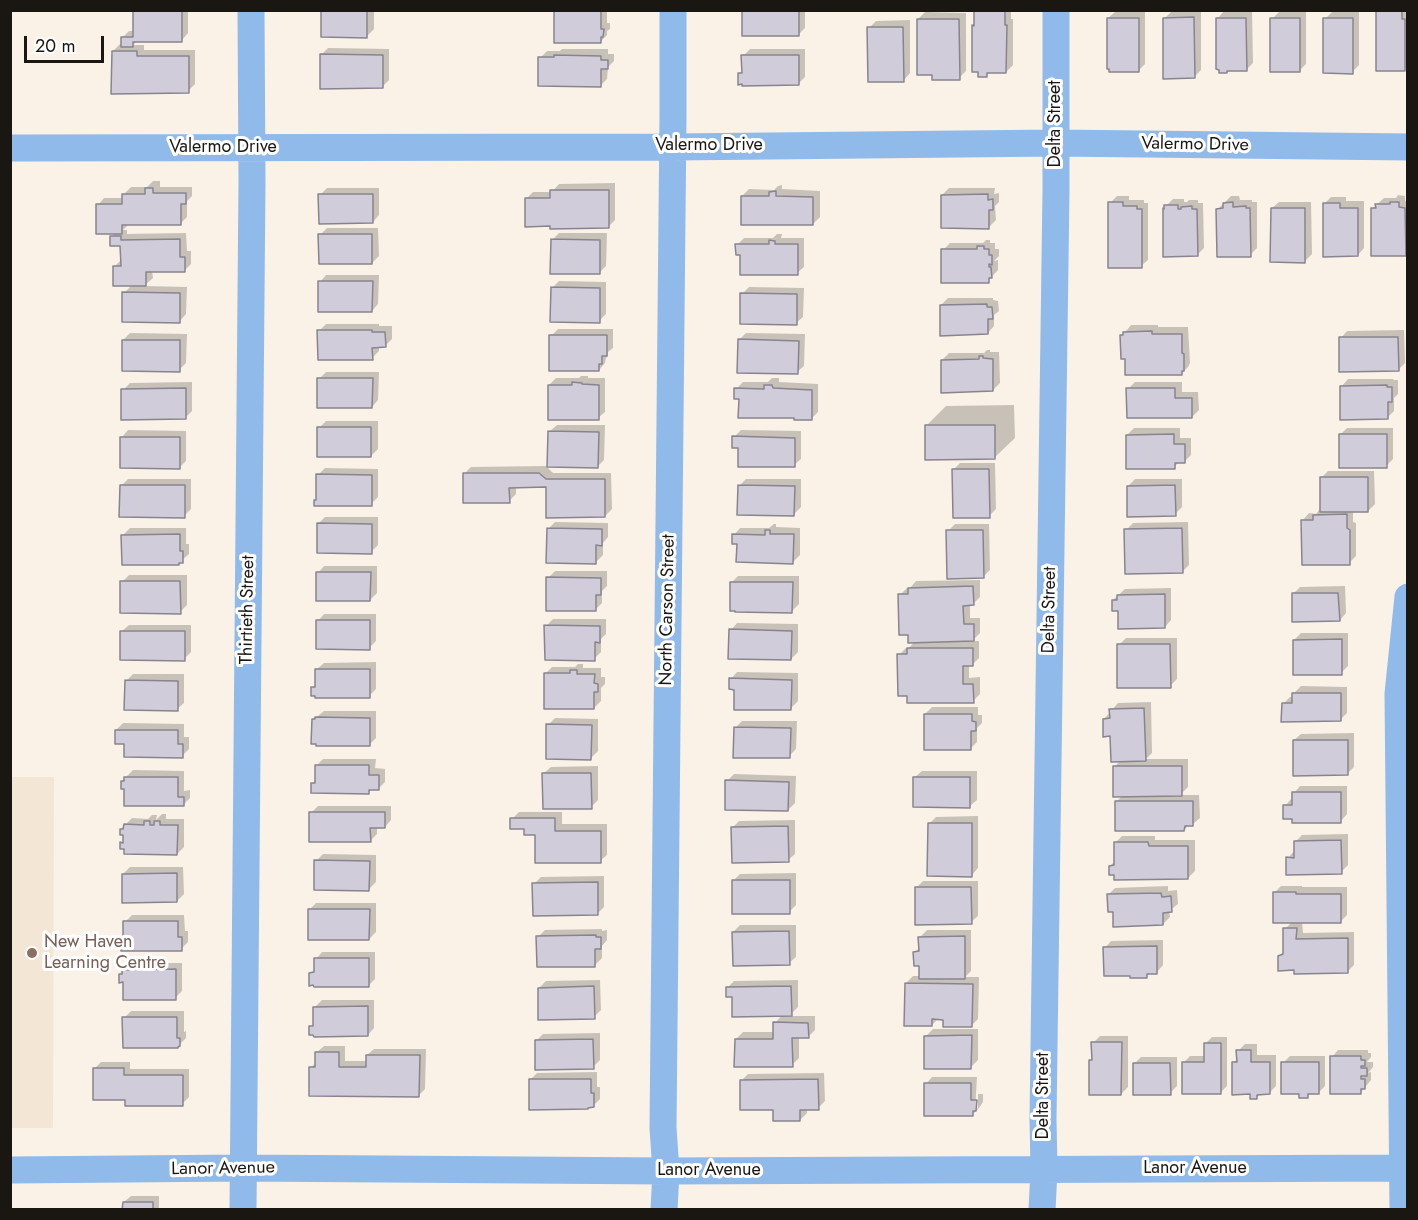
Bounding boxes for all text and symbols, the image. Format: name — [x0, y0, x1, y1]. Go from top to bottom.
scale bar — [27, 24, 106, 62]
text: 20 m — [35, 33, 75, 59]
street label: Delta Street — [1045, 81, 1067, 167]
street label: Valermo Drive — [1141, 133, 1249, 157]
street label: Valermo Drive — [655, 135, 763, 157]
street label: Valermo Drive — [169, 137, 277, 159]
street label: North Carson Street — [656, 534, 680, 686]
street label: Thirtieth Street — [236, 555, 260, 665]
street label: Delta Street — [1038, 566, 1062, 654]
place label: New Haven Learning Centre — [44, 932, 166, 974]
marker: New Haven Learning Centre — [25, 946, 39, 960]
street label: Delta Street — [1033, 1053, 1055, 1139]
street label: Lanor Avenue — [171, 1157, 275, 1181]
street label: Lanor Avenue — [1143, 1158, 1247, 1180]
street label: Lanor Avenue — [657, 1160, 761, 1182]

